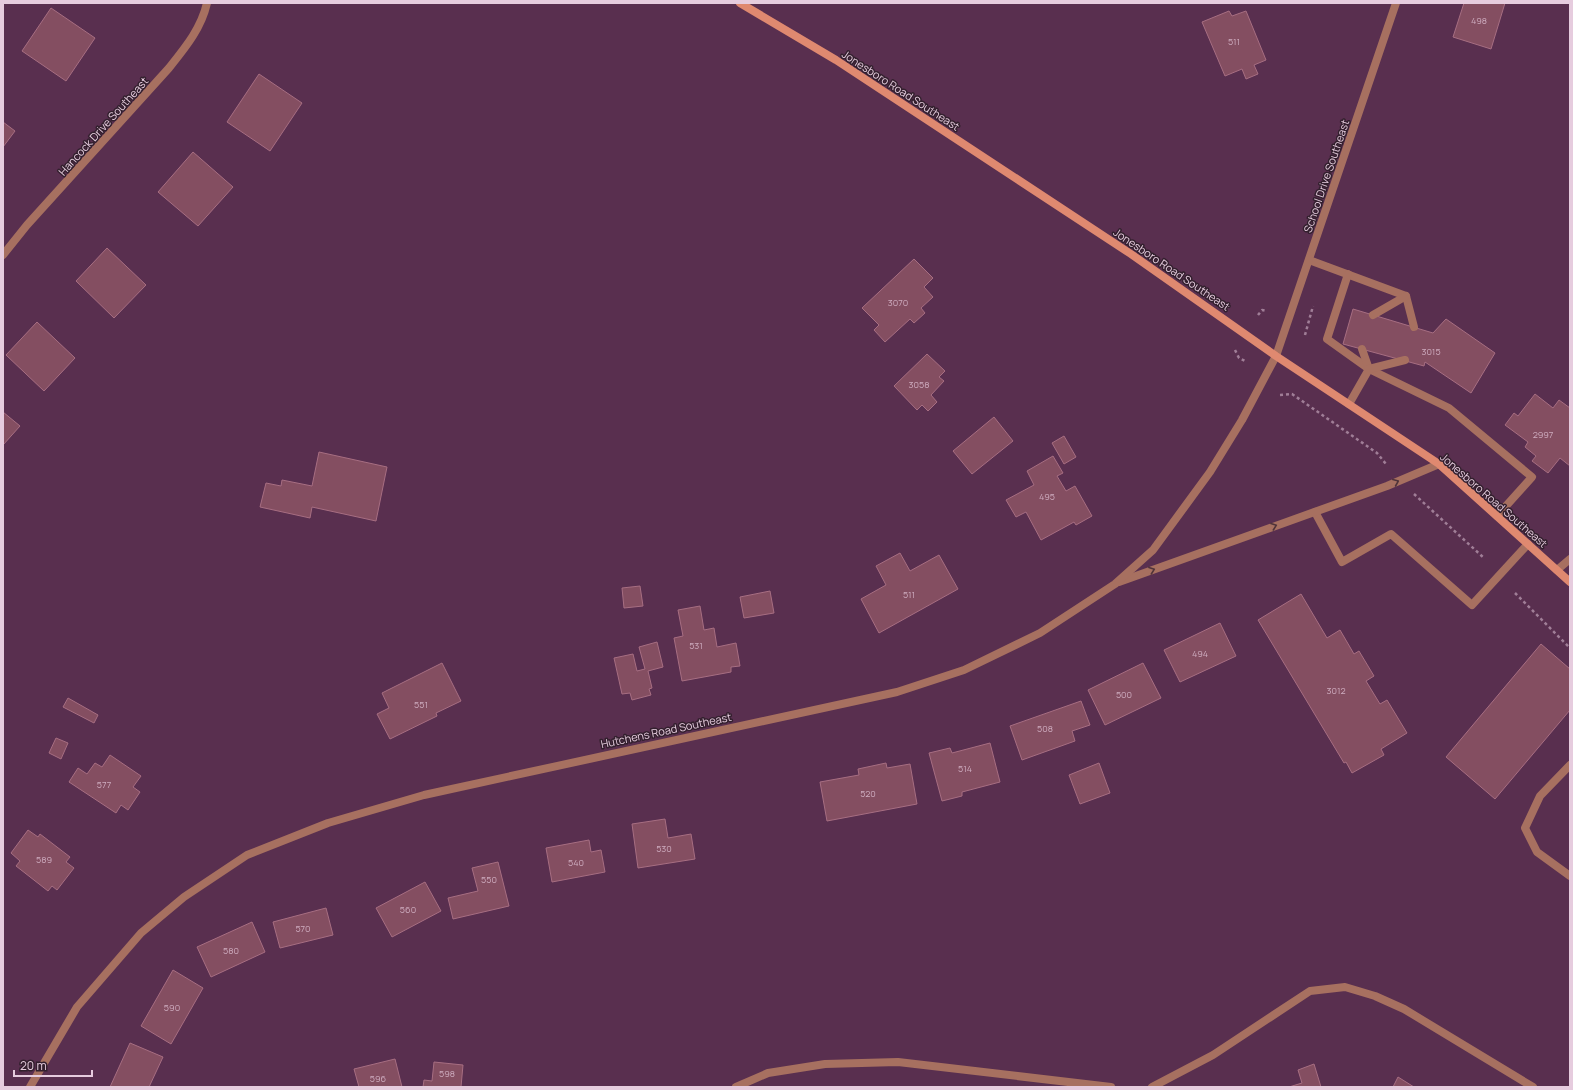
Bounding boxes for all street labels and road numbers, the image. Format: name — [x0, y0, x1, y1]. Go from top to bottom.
street label: Jonesboro Road Southeast — [839, 46, 963, 134]
street label: Hancock Drive Southeast — [55, 74, 151, 178]
street label: School Drive Southeast — [1300, 118, 1352, 234]
street label: Jonesboro Road Southeast — [1111, 224, 1233, 314]
street label: Jonesboro Road Southeast — [1437, 449, 1551, 551]
street label: Hutchens Road Southeast — [599, 709, 733, 751]

